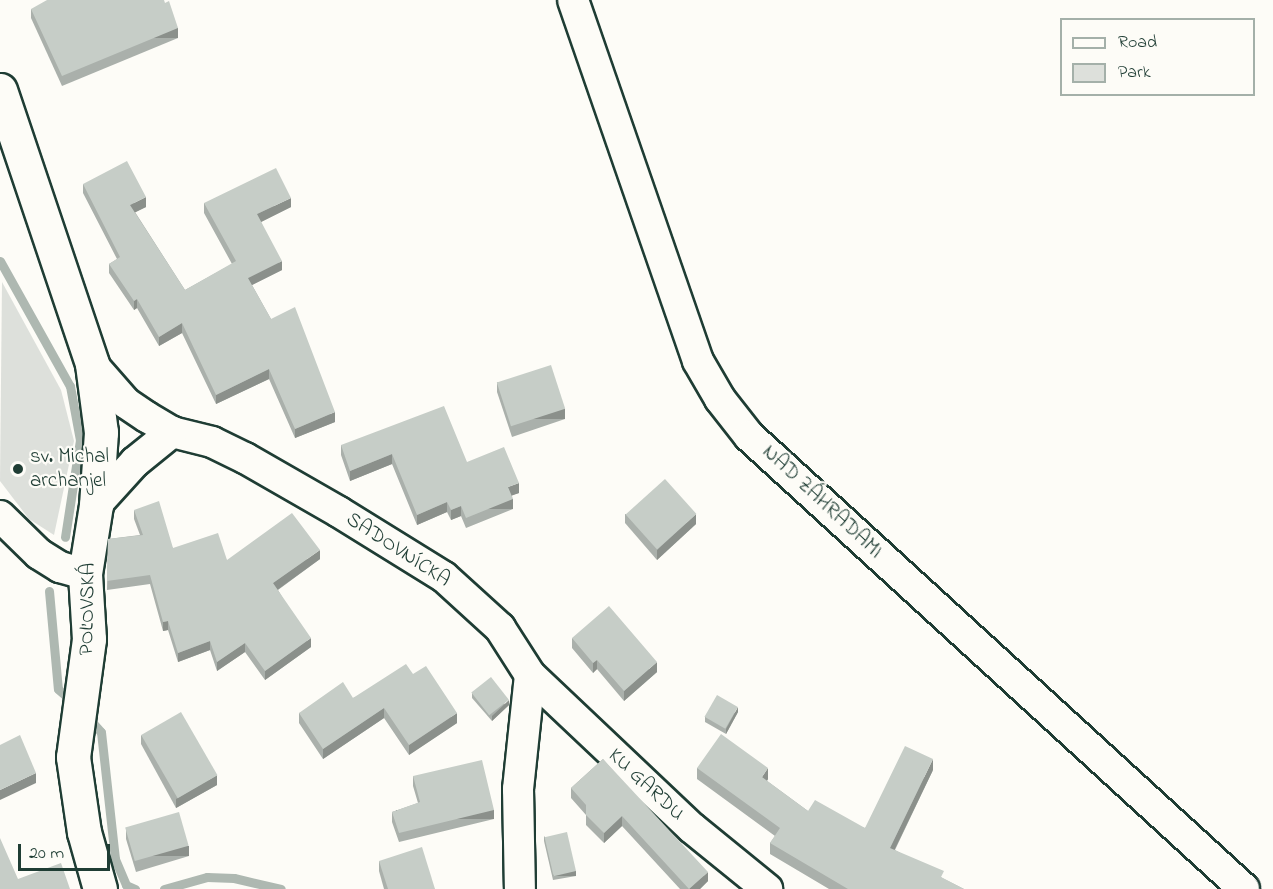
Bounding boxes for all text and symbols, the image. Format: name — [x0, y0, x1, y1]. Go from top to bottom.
legend — [1060, 18, 1255, 96]
text: Road — [1118, 30, 1157, 56]
text: Park — [1118, 60, 1151, 86]
street label: NAD ZÁHRADAMI — [757, 440, 887, 564]
place label: sv. Michal archanjel — [30, 444, 109, 494]
marker: sv. Michal archanjel — [11, 462, 25, 476]
street label: SADOVNÍCKA — [341, 507, 455, 593]
street label: POĽOVSKÁ — [75, 562, 101, 656]
street label: KU GARDU — [603, 743, 689, 827]
scale bar — [21, 832, 112, 870]
text: 20 m — [29, 841, 64, 867]

